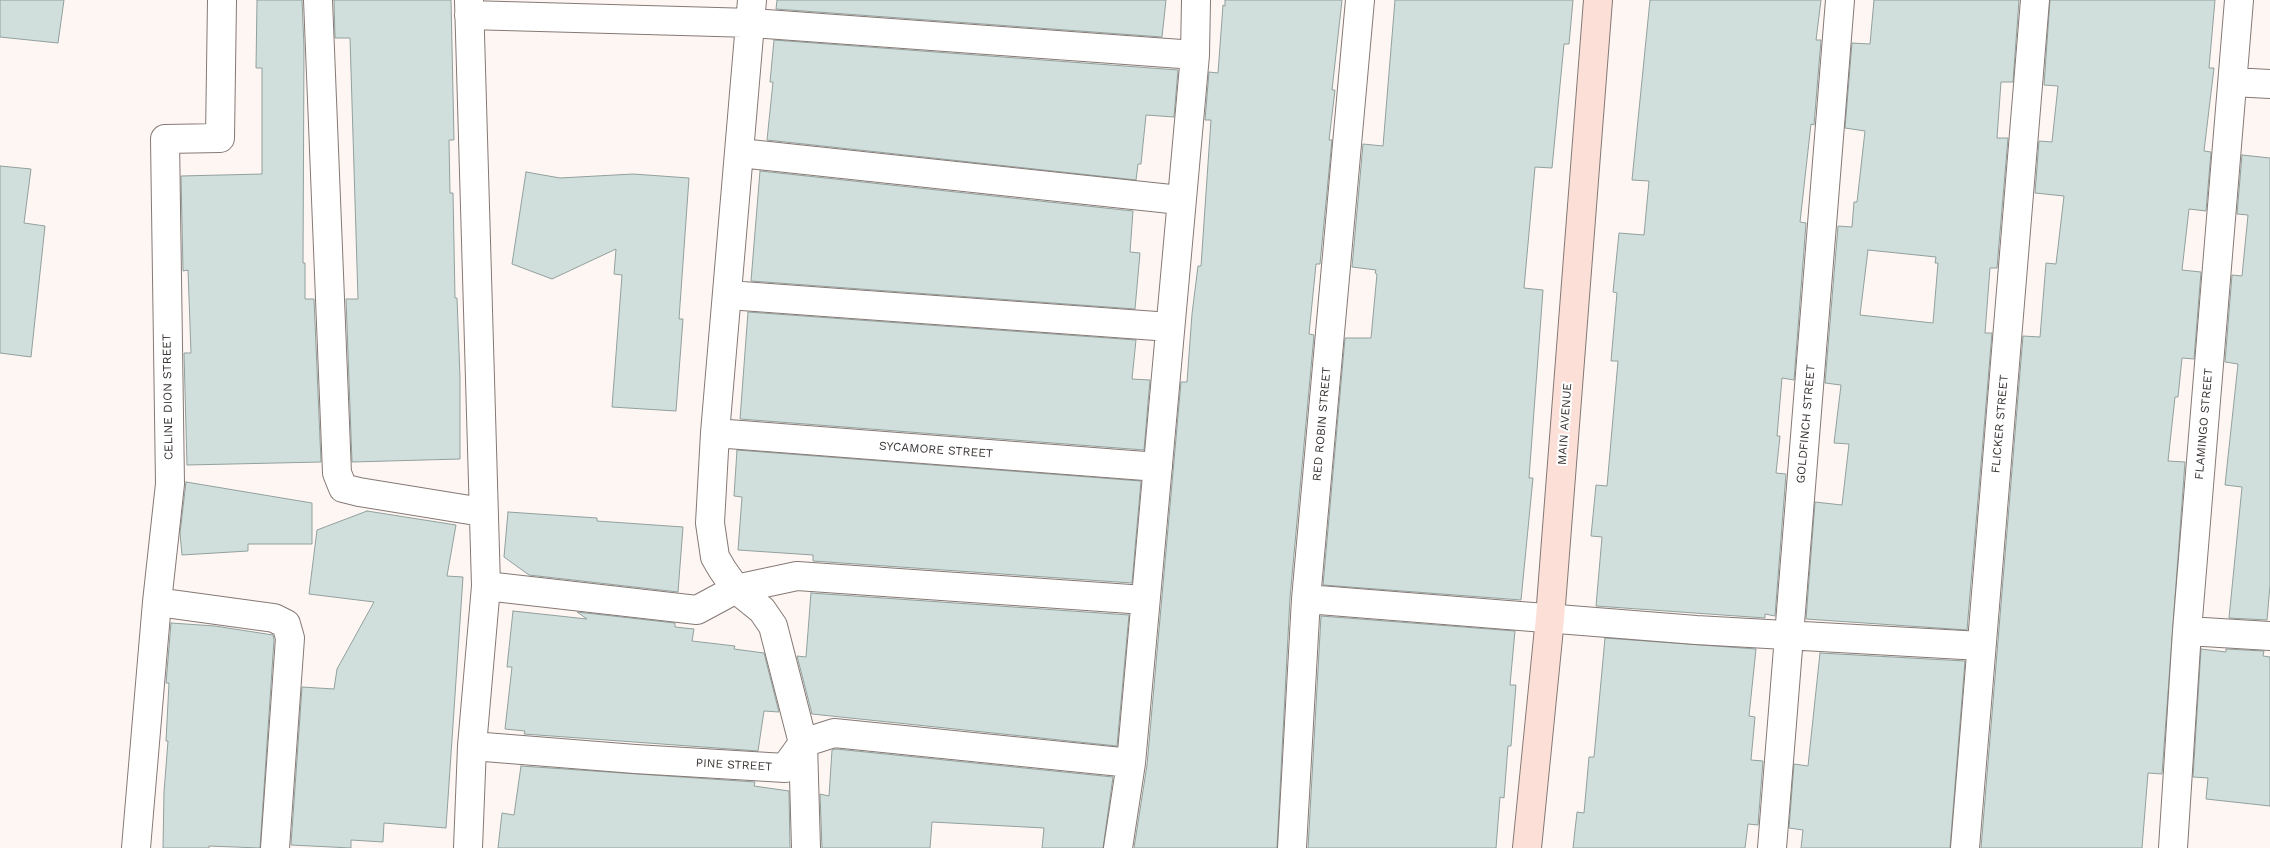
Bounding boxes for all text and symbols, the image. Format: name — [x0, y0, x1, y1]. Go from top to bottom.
street label: CELINE DION STREET — [160, 334, 176, 460]
street label: GOLDFINCH STREET — [1794, 364, 1818, 484]
street label: RED ROBIN STREET — [1310, 366, 1334, 482]
street label: FLAMINGO STREET — [2192, 368, 2216, 480]
street label: FLICKER STREET — [1989, 374, 2011, 474]
street label: MAIN AVENUE — [1555, 382, 1575, 466]
street label: SYCAMORE STREET — [878, 439, 994, 461]
street label: PINE STREET — [695, 756, 773, 774]

